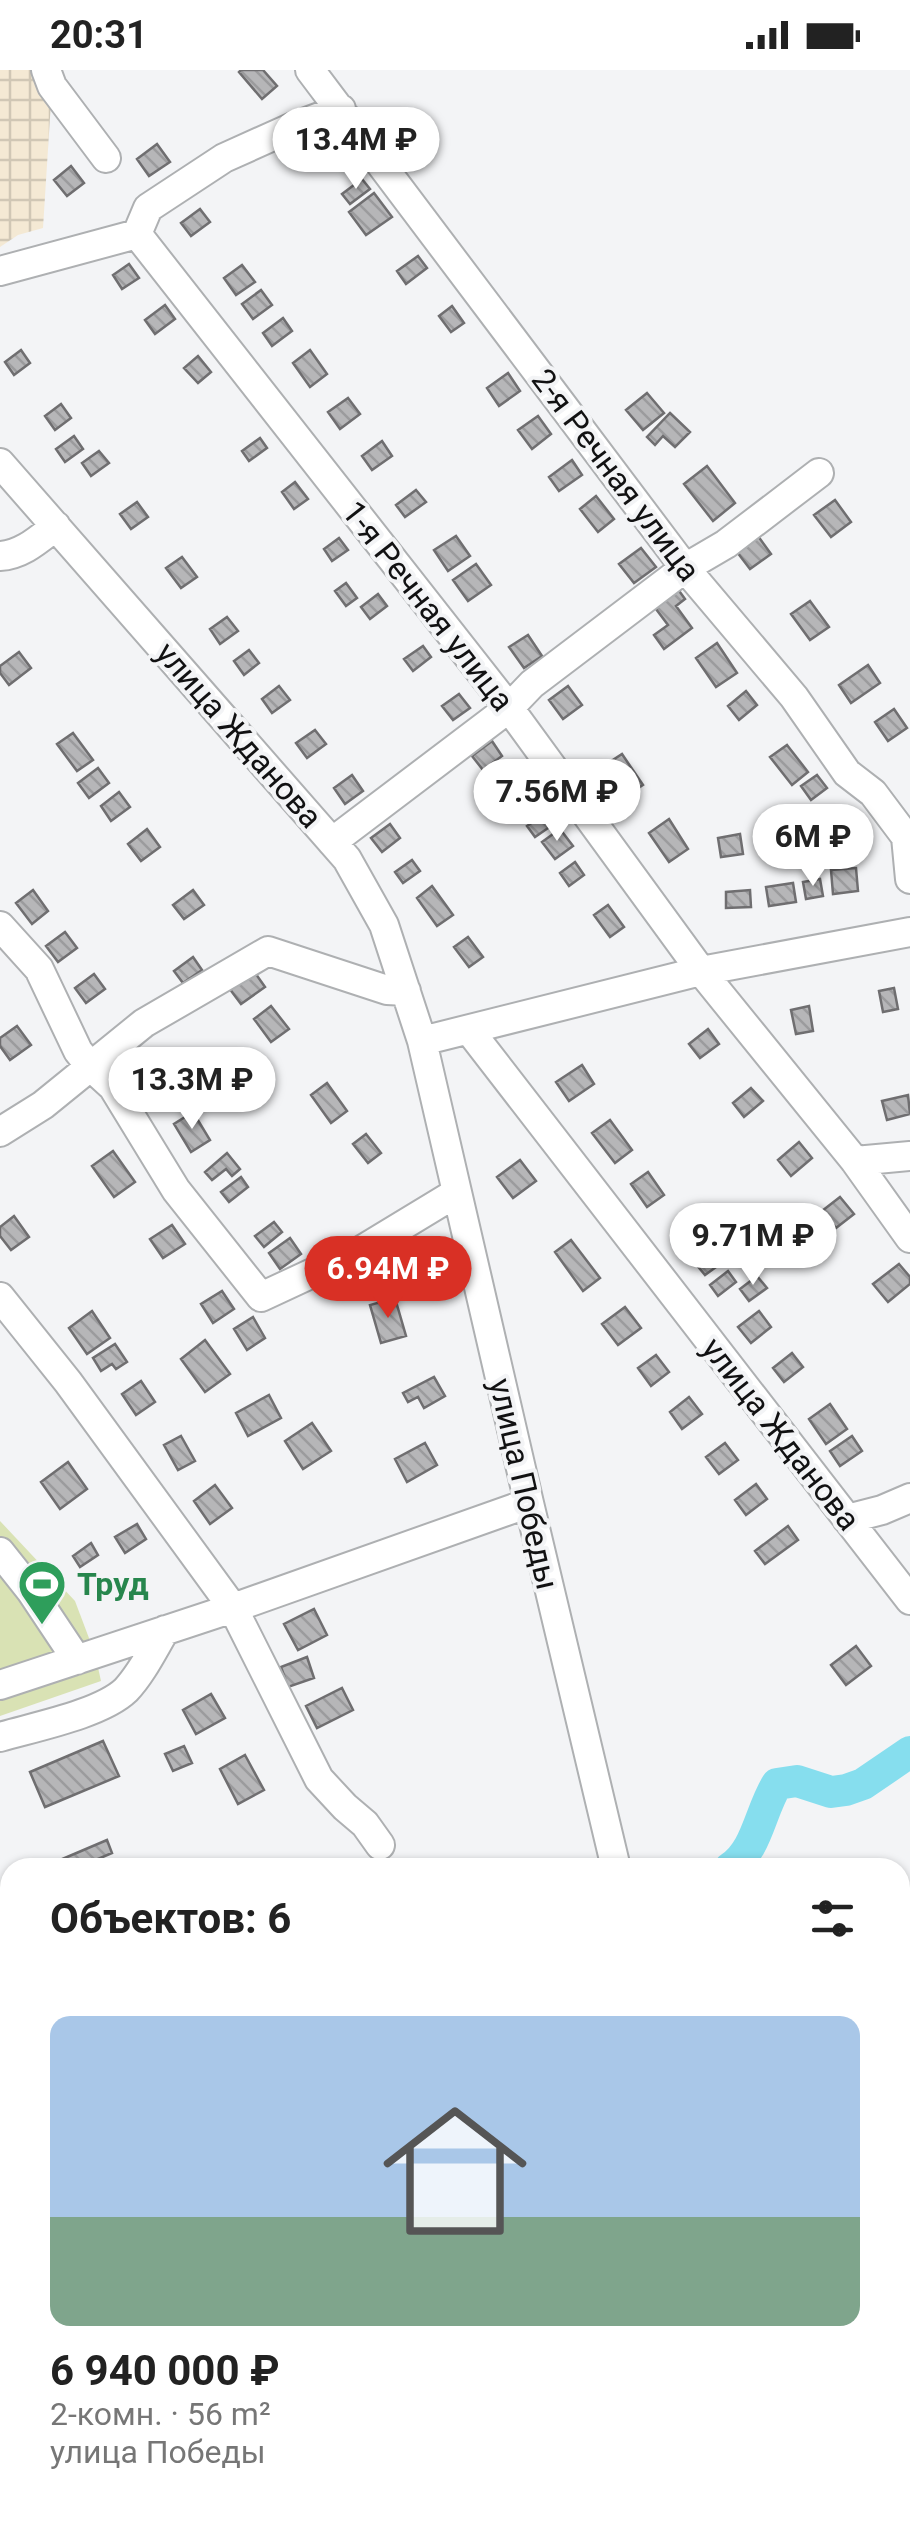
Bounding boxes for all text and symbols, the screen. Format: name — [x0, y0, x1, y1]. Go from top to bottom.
text: 20:31 — [50, 13, 148, 57]
pin: 13.4M ₽ — [264, 107, 448, 192]
text: 13.4M ₽ — [295, 120, 417, 158]
street label: 2-я Речная улица — [524, 361, 708, 589]
street label: 1-я Речная улица — [334, 493, 522, 719]
street label: улица Жданова — [148, 634, 330, 836]
pin: 7.56M ₽ — [465, 759, 649, 844]
text: 7.56M ₽ — [496, 772, 618, 810]
pin: 6M ₽ — [754, 804, 872, 889]
text: 6M ₽ — [775, 817, 851, 855]
pin: 13.3M ₽ — [100, 1047, 284, 1132]
text: 13.3M ₽ — [131, 1060, 253, 1098]
pin: 9.71M ₽ — [661, 1203, 845, 1288]
text: 9.71M ₽ — [692, 1216, 814, 1254]
pin: 6.94M ₽ — [296, 1236, 480, 1321]
text: 6.94M ₽ — [327, 1249, 449, 1287]
street label: улица Жданова — [694, 1330, 868, 1538]
street label: улица Победы — [481, 1375, 567, 1593]
sports icon: Труд — [16, 1558, 68, 1626]
place label: Труд — [77, 1565, 149, 1603]
icon: filters — [805, 1891, 860, 1946]
text: Объектов: 6 — [50, 1894, 291, 1943]
icon: home — [365, 2081, 545, 2261]
text: 6 940 000 ₽ — [50, 2346, 280, 2395]
text: 2-комн. · 56 m² — [50, 2395, 271, 2433]
text: улица Победы — [50, 2433, 266, 2471]

